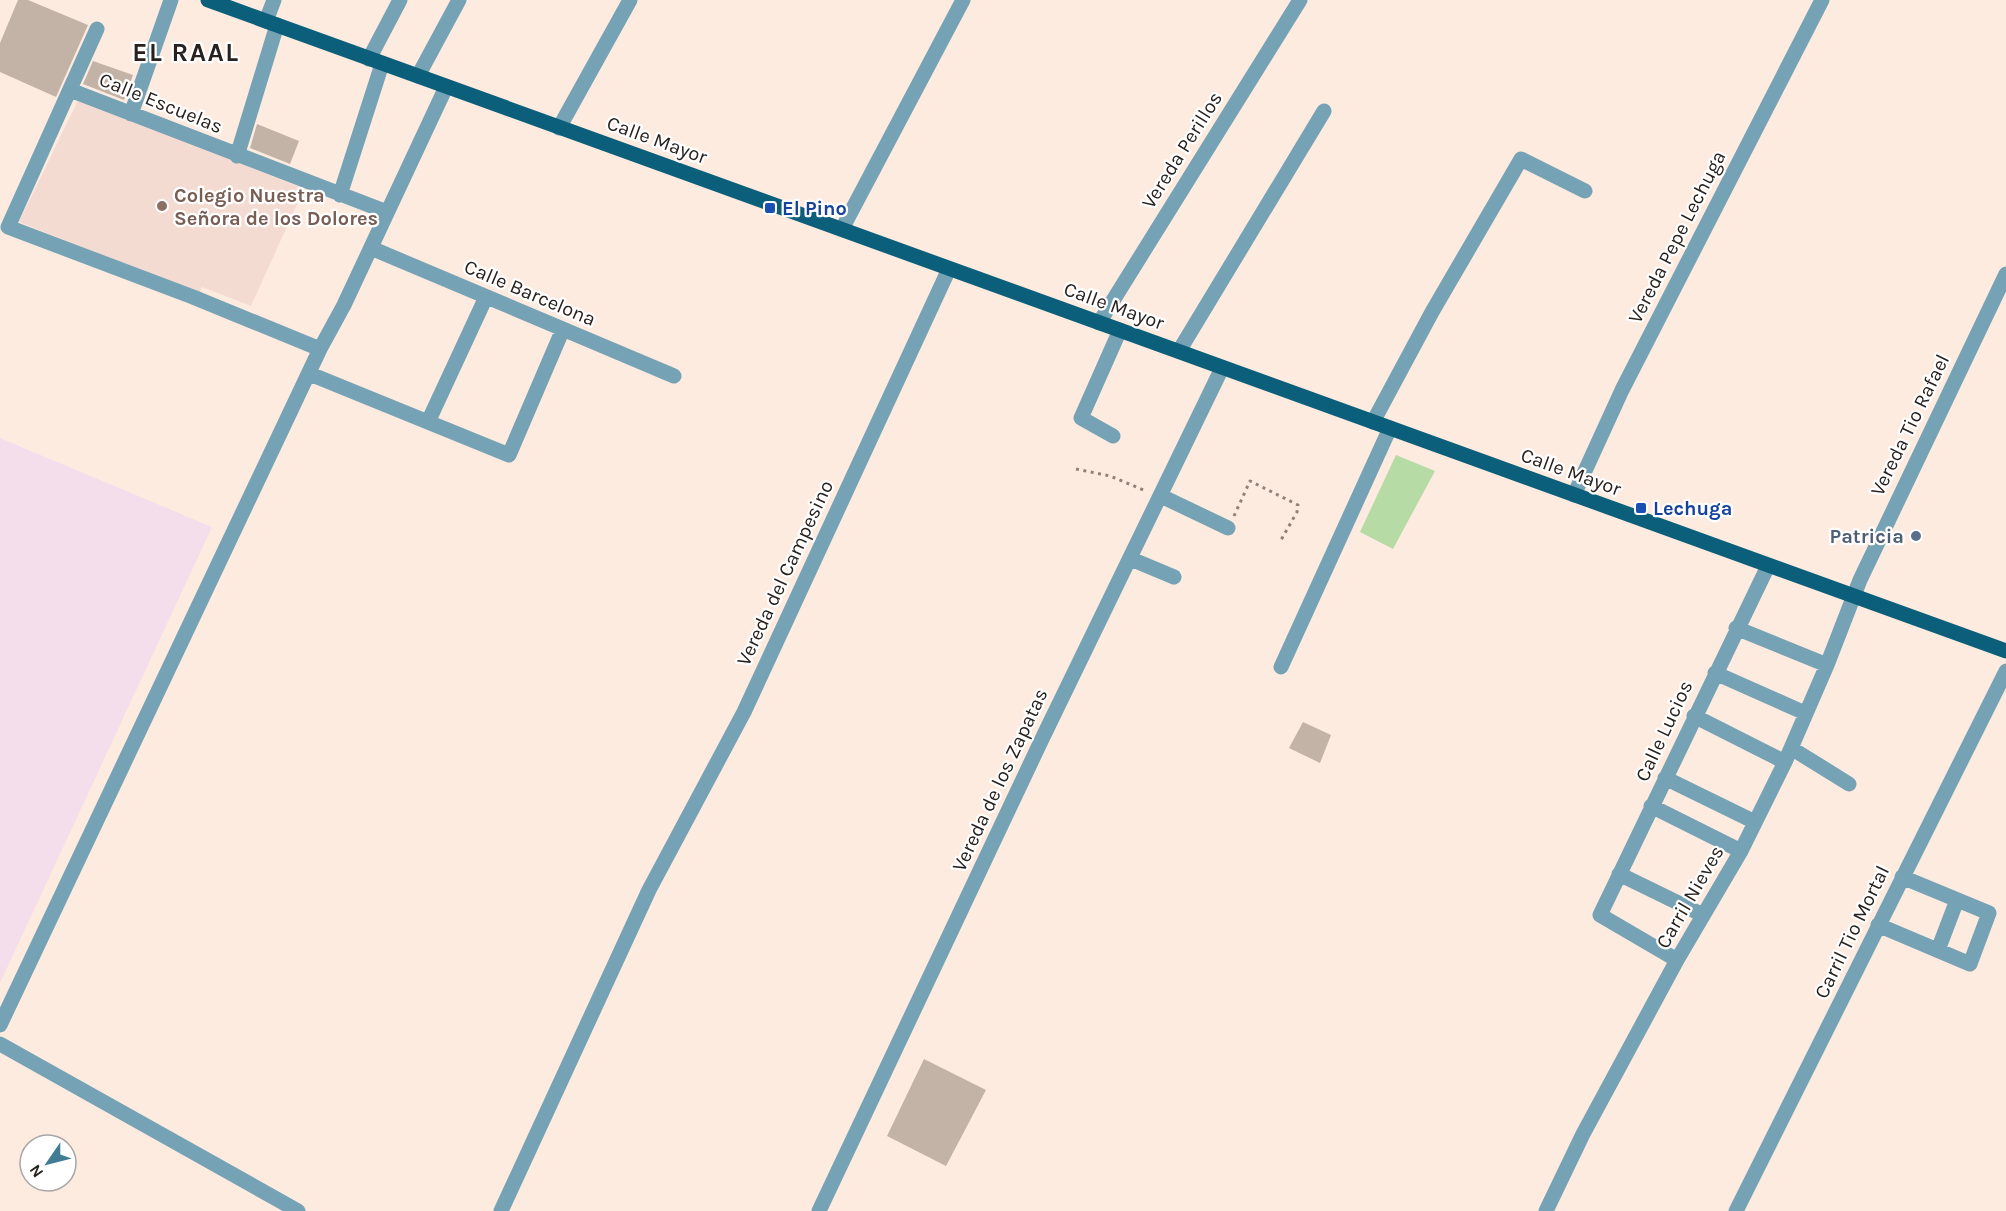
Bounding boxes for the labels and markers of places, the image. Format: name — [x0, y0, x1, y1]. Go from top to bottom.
place label: Colegio Nuestra Señora de los Dolores — [174, 184, 378, 230]
place label: El Pino — [782, 197, 847, 220]
marker: Colegio Nuestra Señora de los Dolores — [155, 199, 169, 213]
marker: El Pino — [763, 201, 777, 215]
place label: Lechuga — [1653, 497, 1732, 520]
marker: Lechuga — [1634, 501, 1648, 515]
place label: Patricia — [1830, 525, 1904, 548]
marker: Patricia — [1909, 529, 1923, 543]

